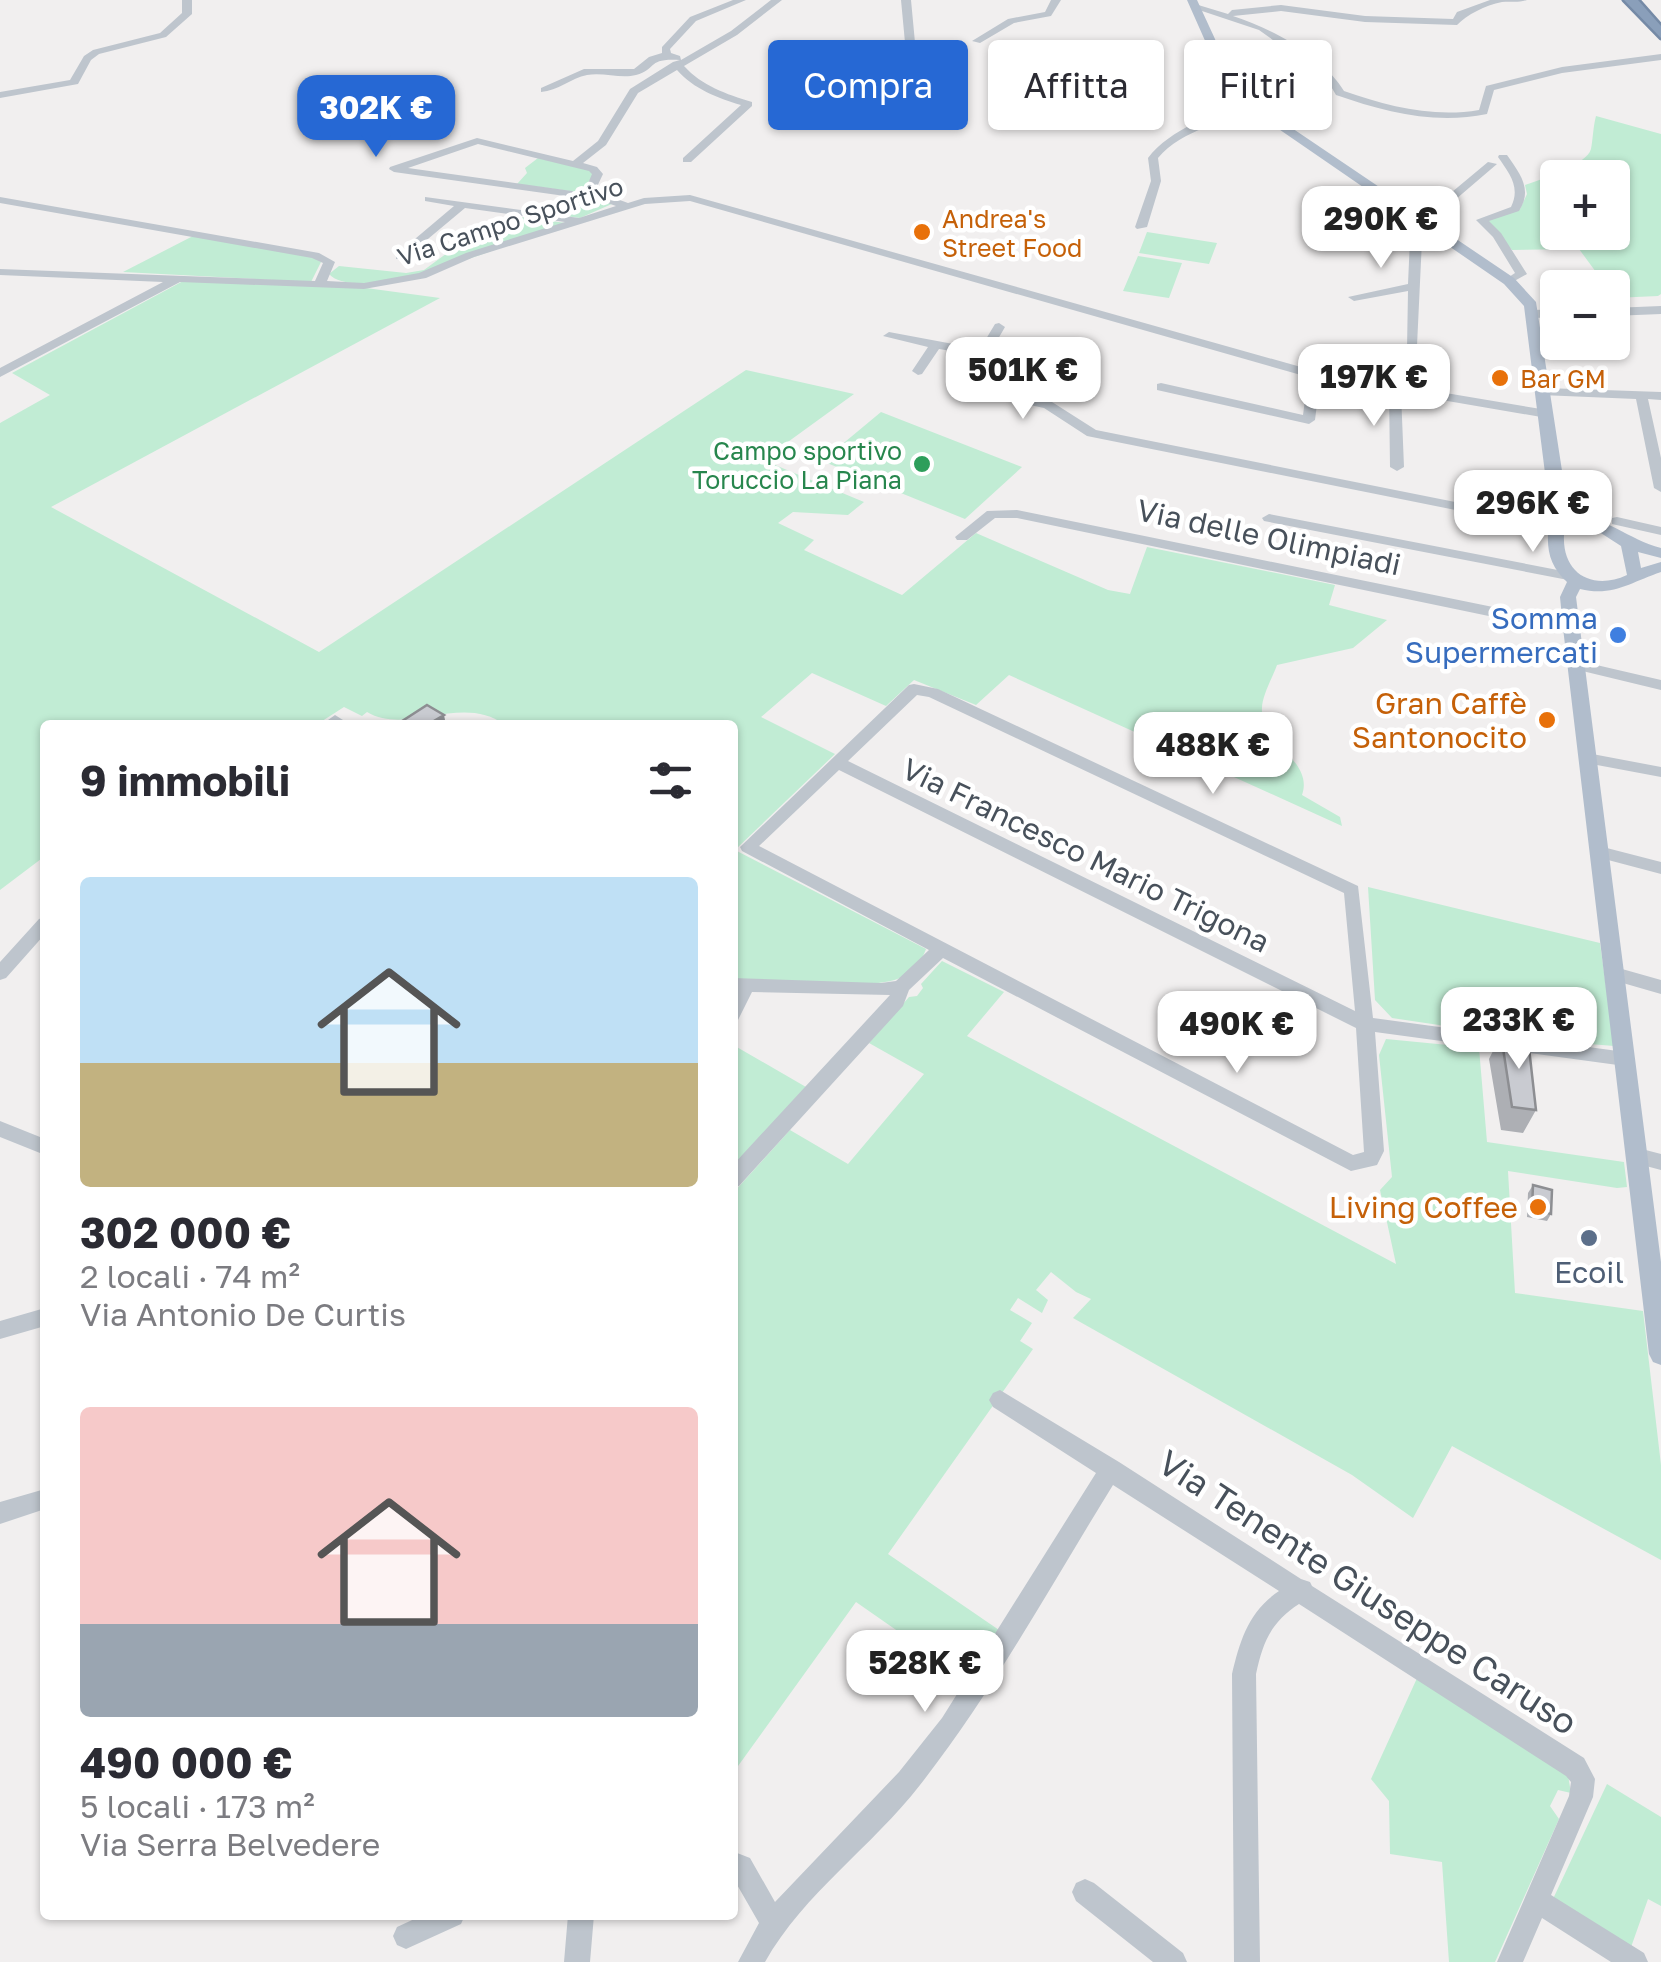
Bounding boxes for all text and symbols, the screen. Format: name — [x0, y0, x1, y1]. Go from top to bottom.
chip: Compra — [768, 40, 968, 130]
chip: Affitta — [988, 40, 1164, 130]
chip: Filtri — [1184, 40, 1332, 130]
pin: 302K € — [295, 75, 457, 160]
text: 302K € — [319, 88, 433, 126]
map controls — [1540, 160, 1630, 360]
button: + — [1540, 160, 1630, 250]
street label: Via Campo Sportivo — [393, 170, 627, 272]
pin: 290K € — [1300, 186, 1462, 271]
text: 290K € — [1324, 199, 1438, 237]
place label: Andrea's Street Food — [942, 203, 1082, 263]
marker: Andrea's Street Food — [911, 221, 933, 243]
button: − — [1540, 270, 1630, 360]
pin: 501K € — [942, 337, 1104, 422]
pin: 197K € — [1293, 344, 1455, 429]
text: 501K € — [968, 350, 1078, 388]
text: 197K € — [1320, 357, 1428, 395]
place label: Bar GM — [1520, 363, 1606, 394]
marker: Bar GM — [1489, 367, 1511, 389]
place label: Campo sportivo Toruccio La Piana — [692, 435, 902, 495]
marker: Campo sportivo Toruccio La Piana — [911, 453, 933, 475]
pin: 296K € — [1452, 470, 1614, 555]
text: 296K € — [1476, 483, 1590, 521]
street label: Via delle Olimpiadi — [1134, 491, 1404, 583]
place label: Somma Supermercati — [1405, 600, 1598, 670]
marker: Somma Supermercati — [1607, 624, 1629, 646]
place label: Gran Caffè Santonocito — [1352, 685, 1527, 755]
marker: Gran Caffè Santonocito — [1536, 709, 1558, 731]
pin: 488K € — [1132, 712, 1294, 797]
text: 488K € — [1156, 725, 1270, 763]
street label: Via Francesco Mario Trigona — [896, 750, 1276, 960]
icon: filters — [643, 753, 698, 808]
text: 9 immobili — [80, 755, 290, 805]
icon: home — [299, 942, 479, 1122]
pin: 233K € — [1438, 987, 1600, 1072]
pin: 490K € — [1156, 991, 1318, 1076]
text: 233K € — [1463, 1000, 1575, 1038]
text: 490K € — [1180, 1004, 1294, 1042]
place label: Living Coffee — [1329, 1189, 1518, 1225]
marker: Living Coffee — [1527, 1196, 1549, 1218]
text: 302 000 € — [80, 1207, 291, 1257]
marker: Ecoil — [1578, 1227, 1600, 1249]
place label: Ecoil — [1554, 1254, 1624, 1290]
text: 2 locali · 74 m² — [80, 1257, 300, 1295]
text: Via Antonio De Curtis — [80, 1295, 406, 1333]
street label: Via Tenente Giuseppe Caruso — [1151, 1441, 1585, 1743]
icon: home — [299, 1472, 479, 1652]
pin: 528K € — [844, 1630, 1006, 1715]
text: 528K € — [868, 1643, 982, 1681]
text: 490 000 € — [80, 1737, 293, 1787]
text: 5 locali · 173 m² — [80, 1787, 315, 1825]
text: Via Serra Belvedere — [80, 1825, 380, 1863]

